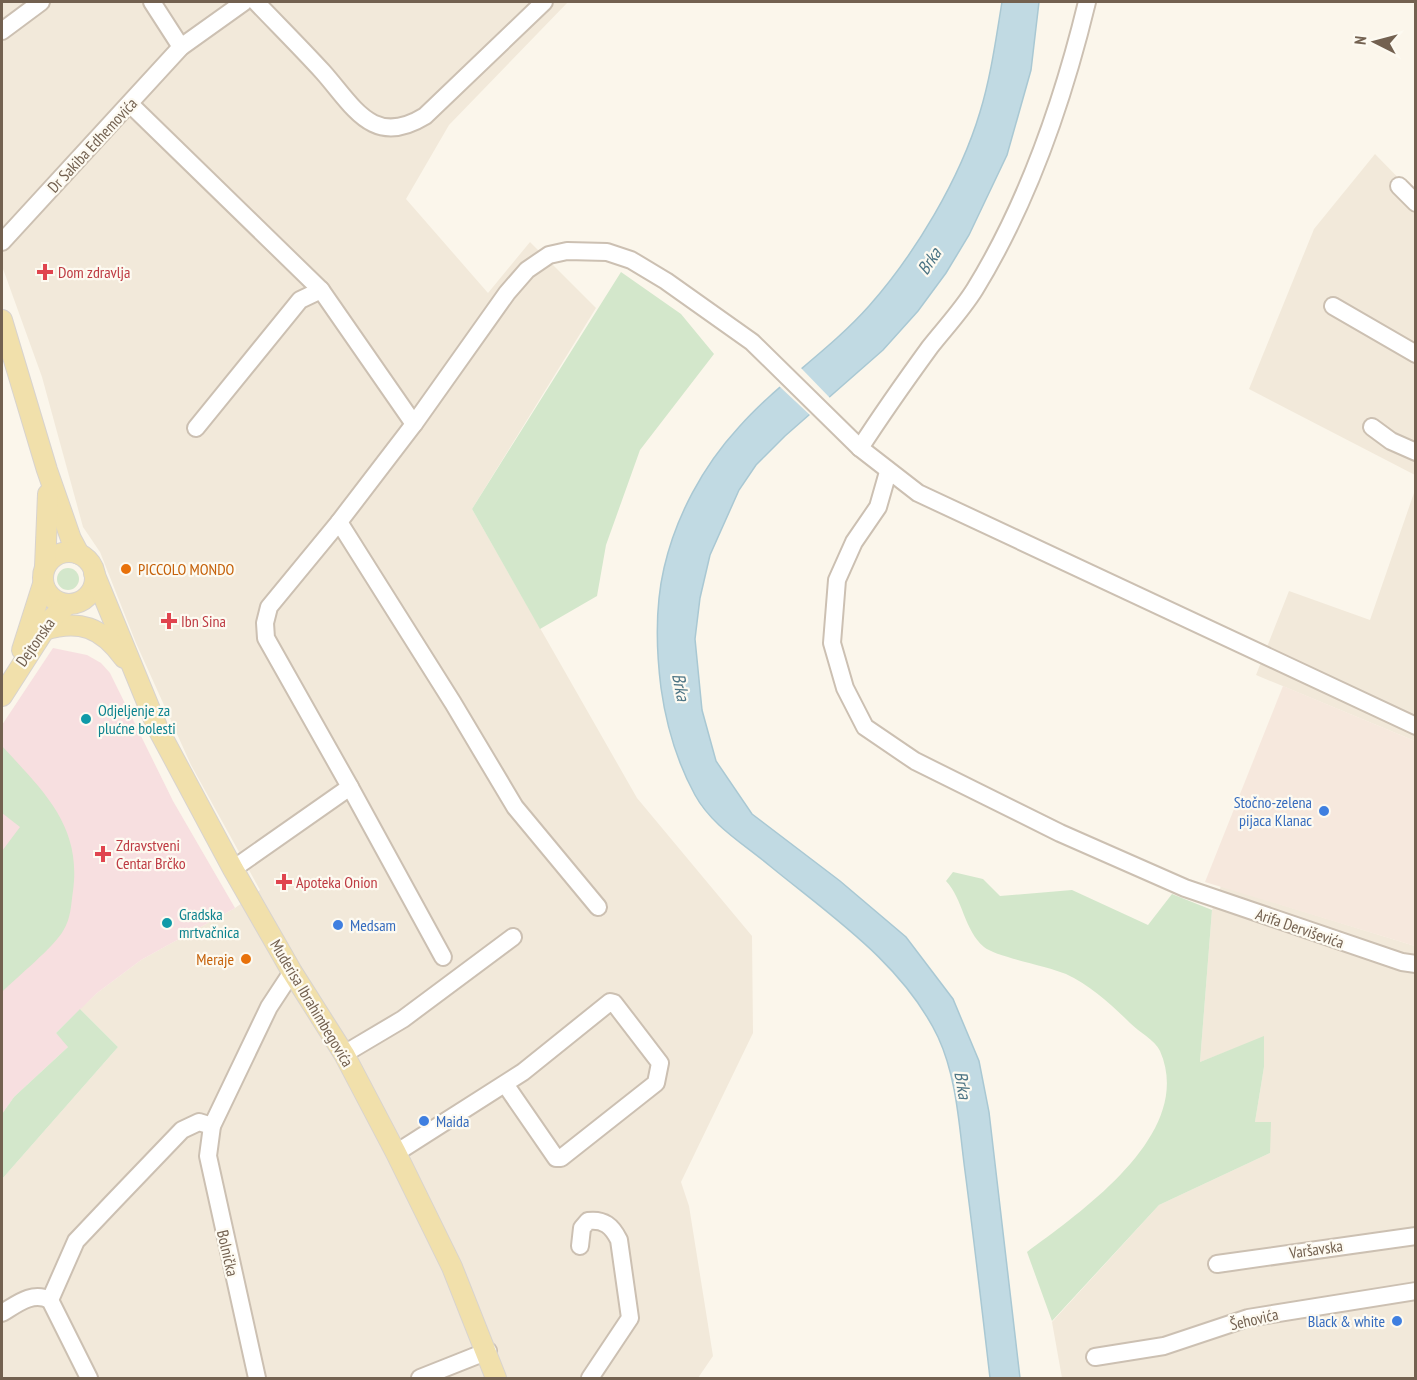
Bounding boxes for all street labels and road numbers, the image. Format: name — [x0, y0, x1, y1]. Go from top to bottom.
street label: Dr Sakiba Edhemovića — [43, 93, 141, 197]
street label: Dejtonska — [11, 614, 59, 670]
street label: Arifa Derviševića — [1253, 904, 1347, 952]
street label: Muderisa Ibrahimbegovića — [266, 936, 358, 1070]
street label: Bolnička — [213, 1228, 243, 1278]
street label: Varšavska — [1287, 1235, 1344, 1263]
street label: Šehovića — [1228, 1304, 1280, 1334]

